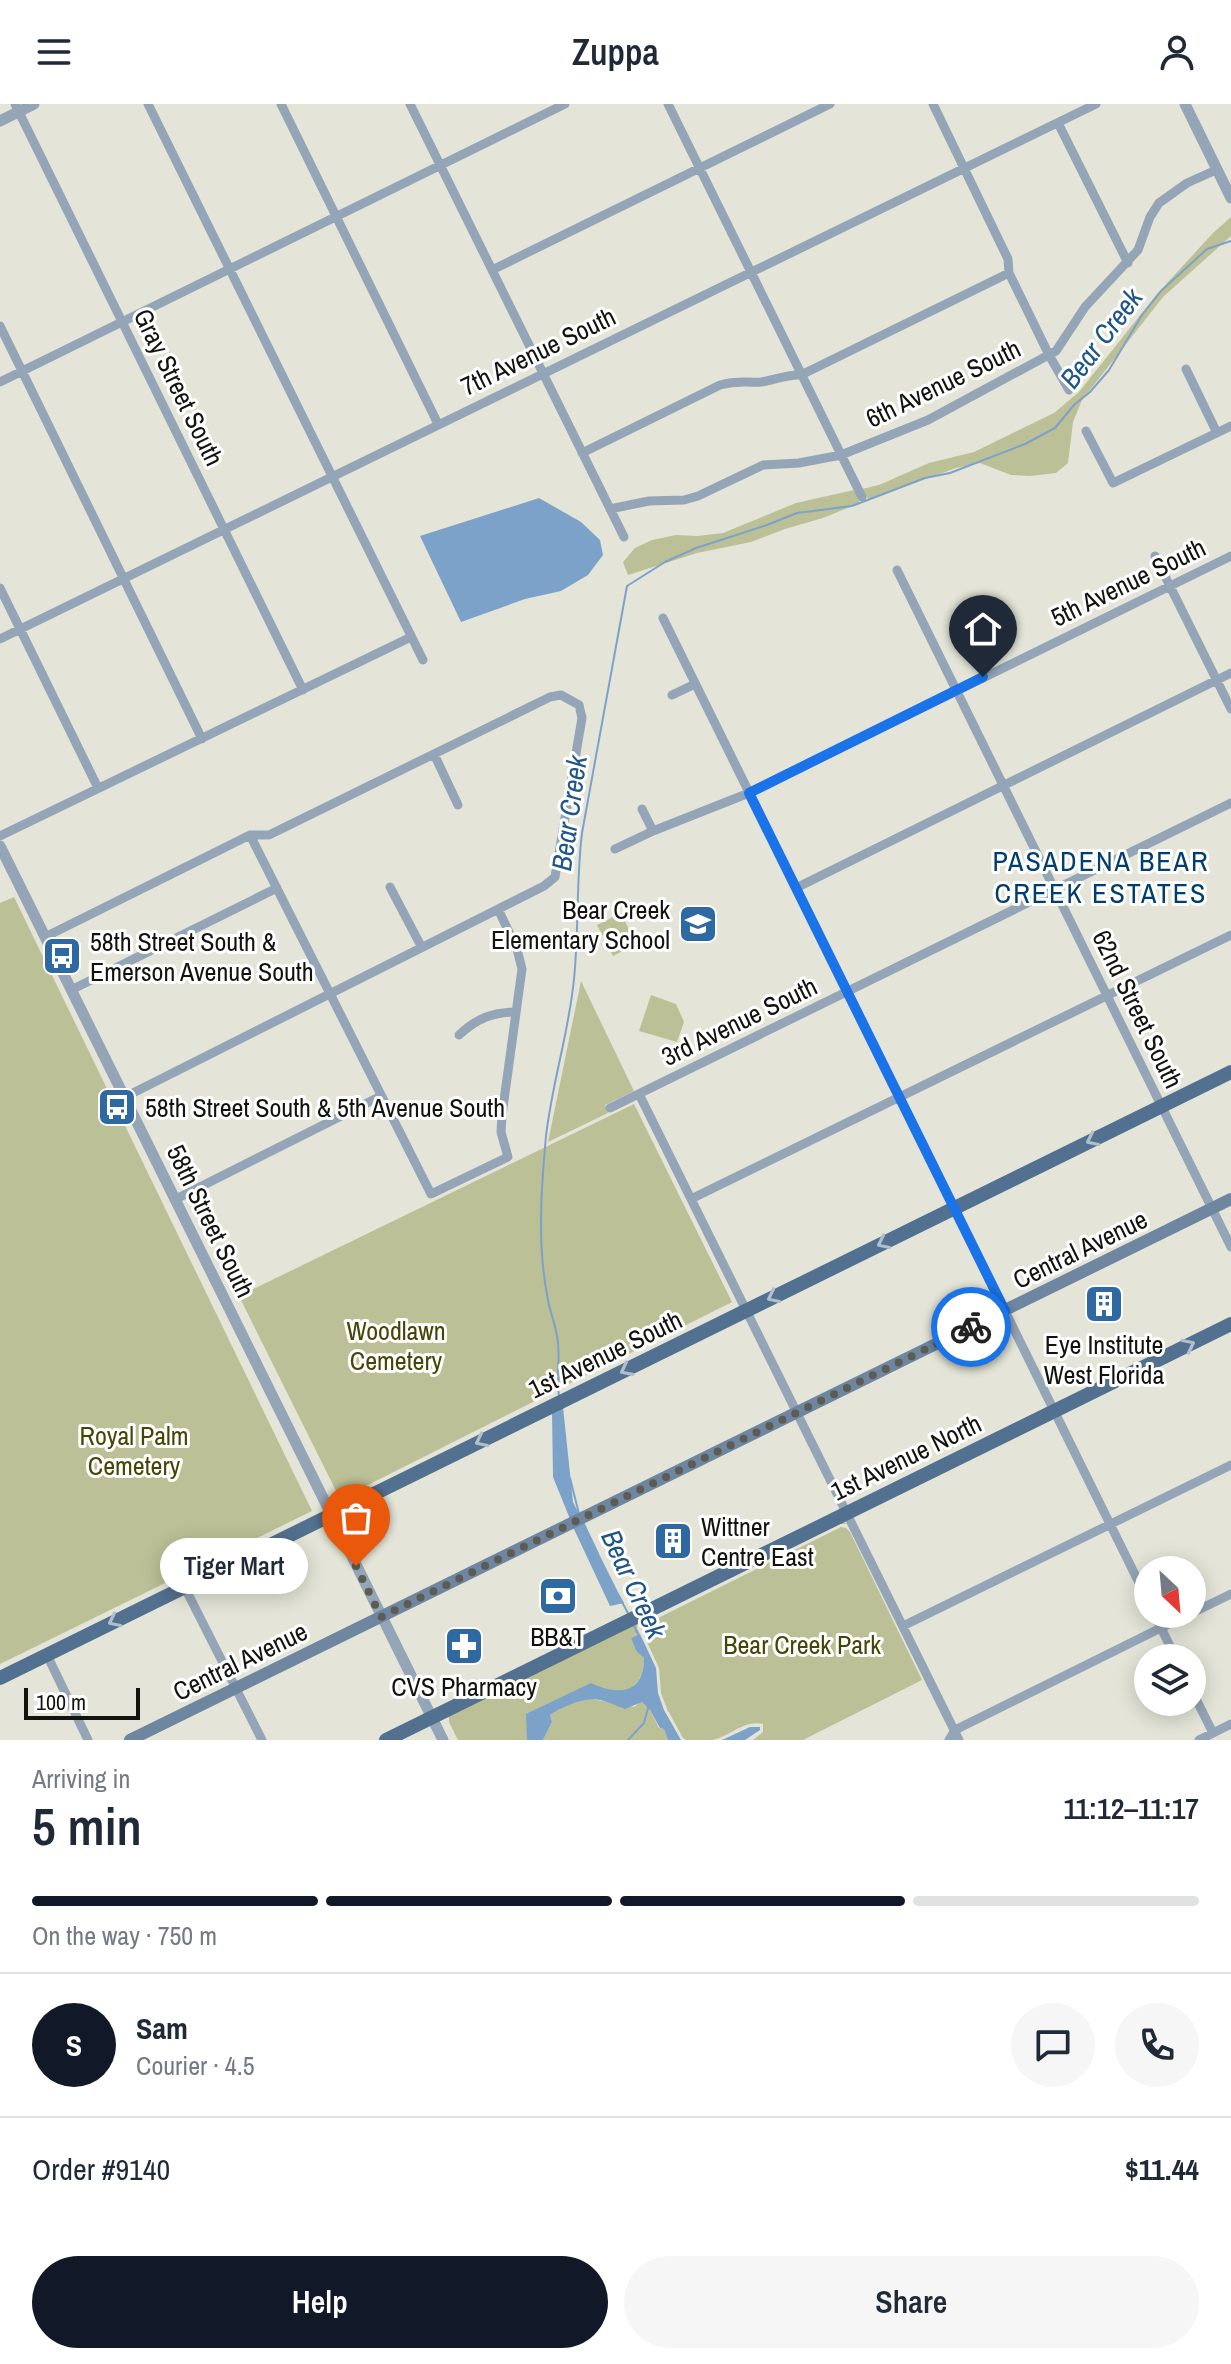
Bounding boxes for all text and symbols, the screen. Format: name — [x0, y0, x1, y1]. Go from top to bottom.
text: Zuppa — [572, 28, 659, 76]
icon: menu — [32, 30, 76, 74]
icon: person — [1155, 30, 1199, 74]
water label: Bear Creek — [1051, 279, 1152, 396]
street label: 7th Avenue South — [455, 298, 621, 404]
street label: Gray Street South — [126, 303, 232, 471]
street label: 6th Avenue South — [860, 330, 1026, 436]
street label: 5th Avenue South — [1045, 529, 1211, 635]
pin — [949, 595, 1017, 677]
icon: home — [961, 607, 1005, 651]
water label: Bear Creek — [542, 751, 596, 873]
district label: PASADENA BEAR CREEK ESTATES — [992, 842, 1210, 912]
place label: Bear Creek Elementary School — [491, 892, 670, 957]
school or university icon: Bear Creek Elementary School — [677, 903, 719, 945]
place label: 58th Street South & Emerson Avenue South — [90, 924, 314, 989]
street label: 62nd Street South — [1085, 924, 1191, 1094]
bus stop icon: 58th Street South & Emerson Avenue South — [41, 935, 83, 977]
street label: 3rd Avenue South — [655, 968, 823, 1074]
bus stop icon: 58th Street South & 5th Avenue South — [96, 1086, 138, 1128]
place label: 58th Street South & 5th Avenue South — [145, 1090, 505, 1125]
one-way arrow — [1085, 1131, 1100, 1146]
street label: 58th Street South — [159, 1139, 263, 1303]
street label: Central Avenue — [1007, 1201, 1153, 1297]
one-way arrow — [877, 1233, 892, 1248]
building icon: Eye Institute West Florida — [1083, 1283, 1125, 1325]
one-way arrow — [766, 1287, 781, 1303]
courier — [931, 1287, 1011, 1367]
street label: 1st Avenue South — [522, 1302, 688, 1406]
icon: bike — [949, 1305, 993, 1349]
park label: Woodlawn Cemetery — [346, 1313, 446, 1378]
place label: Eye Institute West Florida — [1044, 1327, 1164, 1392]
one-way arrow — [1181, 1339, 1196, 1355]
one-way arrow — [620, 1360, 635, 1376]
street label: 1st Avenue North — [825, 1405, 987, 1509]
park label: Royal Palm Cemetery — [80, 1418, 189, 1483]
one-way arrow — [475, 1432, 490, 1447]
pin — [322, 1484, 390, 1566]
icon: bag — [334, 1496, 378, 1540]
place label: Wittner Centre East — [701, 1509, 814, 1574]
building icon: Wittner Centre East — [652, 1520, 694, 1562]
water label: Bear Creek — [592, 1523, 676, 1646]
callout: Tiger Mart — [160, 1538, 308, 1594]
text: Tiger Mart — [183, 1548, 285, 1583]
north arrow — [1134, 1556, 1206, 1628]
map controls — [1134, 1556, 1206, 1716]
bank icon: BB&T — [537, 1575, 579, 1617]
one-way arrow — [108, 1612, 123, 1627]
street label: Central Avenue — [167, 1613, 313, 1709]
place label: BB&T — [530, 1619, 586, 1654]
pharmacy icon: CVS Pharmacy — [443, 1625, 485, 1667]
park label: Bear Creek Park — [723, 1627, 881, 1662]
button: layers — [1134, 1644, 1206, 1716]
place label: CVS Pharmacy — [391, 1669, 537, 1704]
scale bar — [24, 1684, 140, 1720]
text: 100 m — [36, 1687, 86, 1717]
text: Arriving in — [32, 1761, 130, 1796]
text: 11:12–11:17 — [1063, 1788, 1199, 1828]
text: 5 min — [32, 1791, 142, 1861]
text: On the way · 750 m — [32, 1918, 217, 1953]
button: chat — [1011, 2003, 1095, 2087]
button: phone — [1115, 2003, 1199, 2087]
text: Sam — [136, 2008, 188, 2048]
text: S — [66, 2025, 82, 2065]
text: Courier · 4.5 — [136, 2048, 255, 2083]
text: Order #9140 — [32, 2149, 170, 2189]
text: $11.44 — [1125, 2149, 1199, 2189]
button: Help — [32, 2256, 608, 2348]
button: Share — [624, 2256, 1199, 2348]

